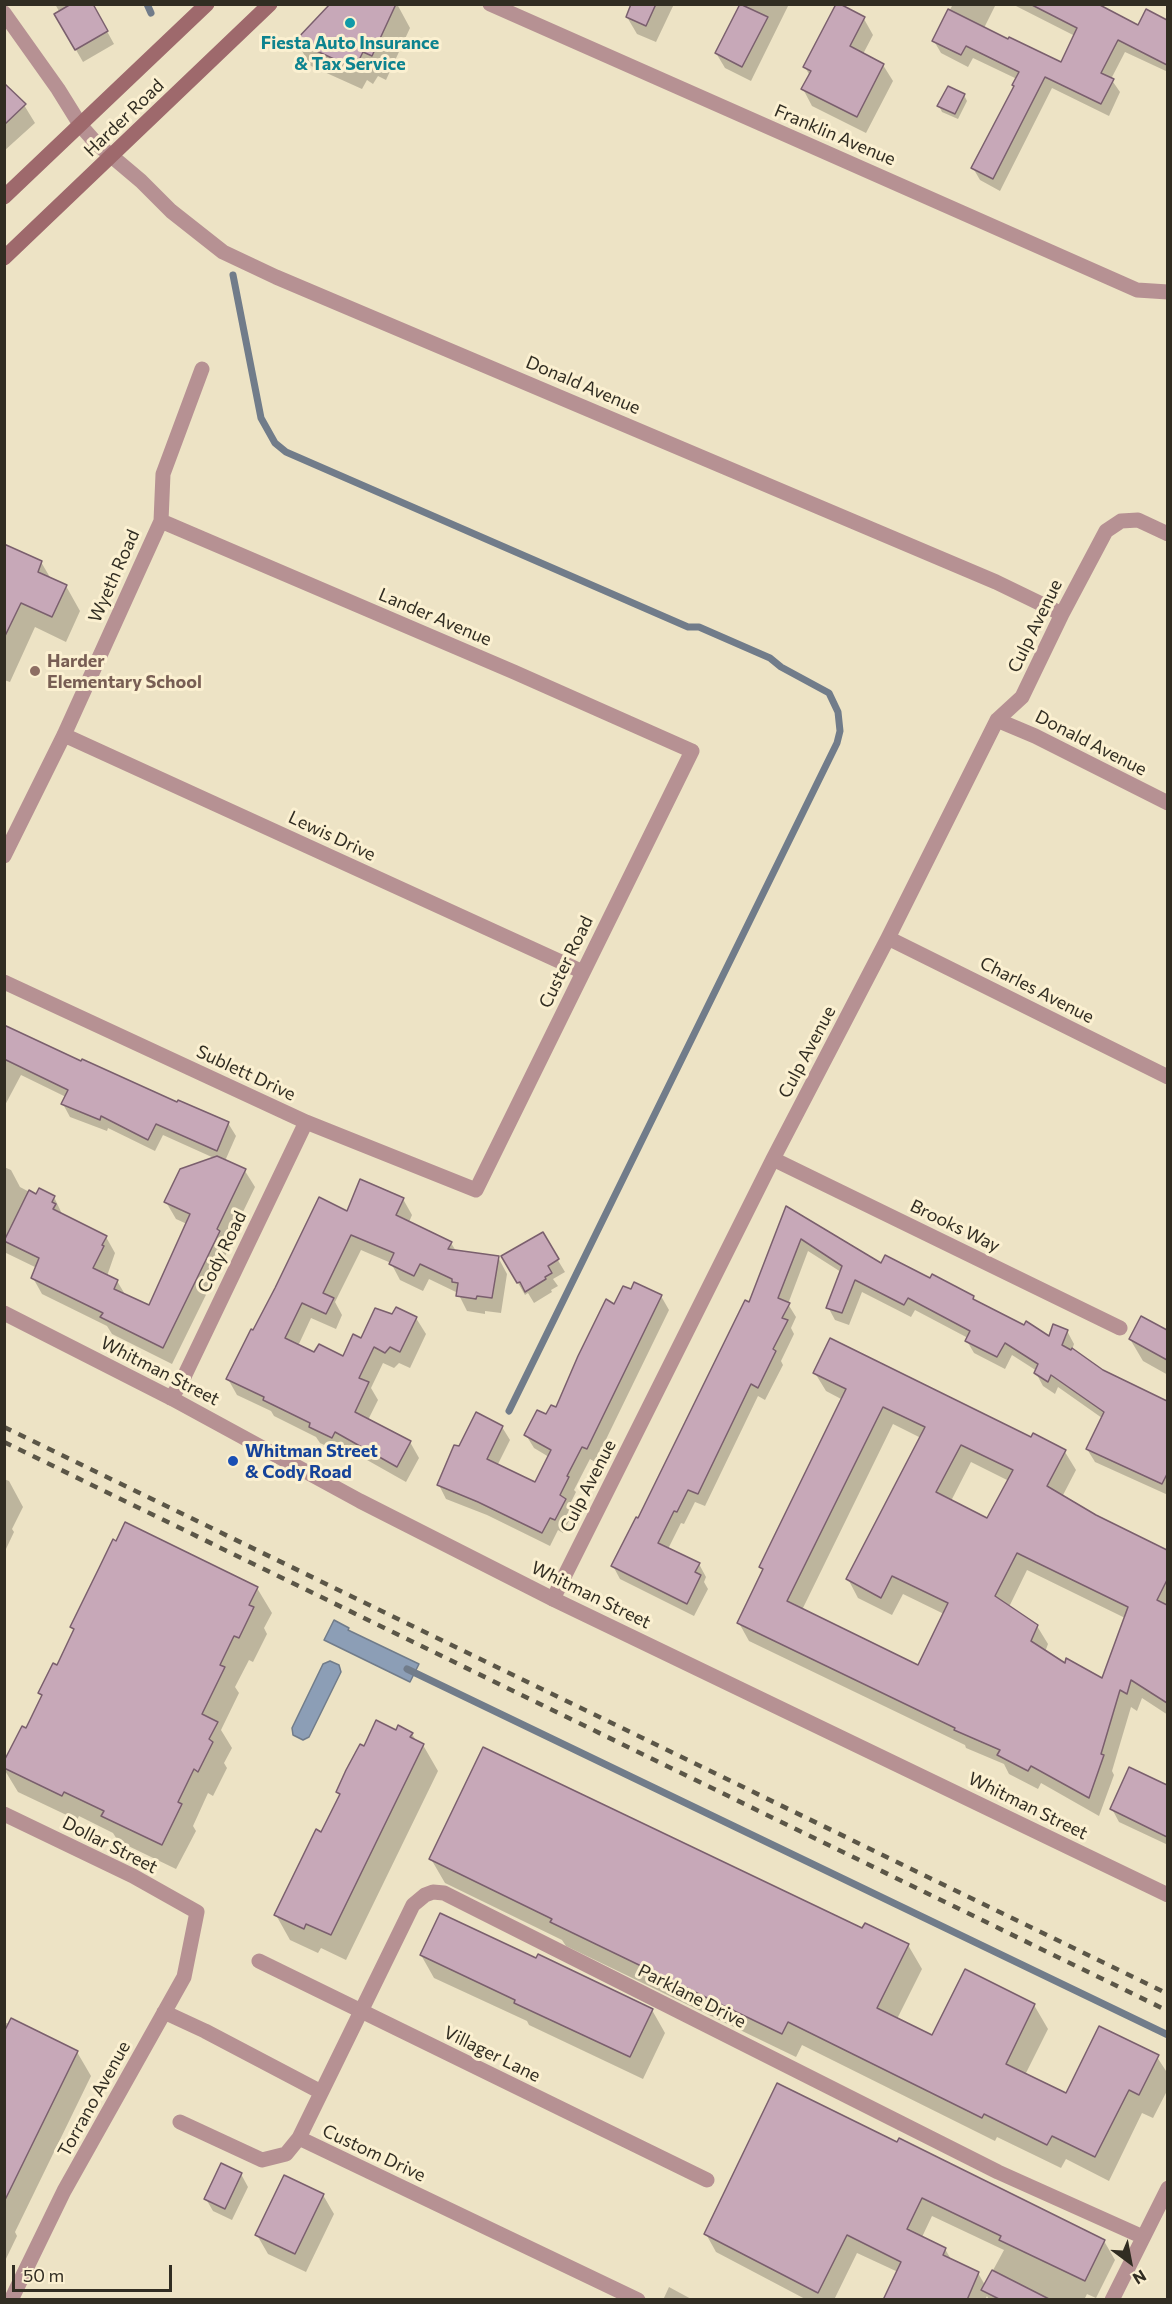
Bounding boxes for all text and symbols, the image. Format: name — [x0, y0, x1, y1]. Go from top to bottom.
marker: Fiesta Auto Insurance & Tax Service — [343, 16, 357, 30]
place label: Fiesta Auto Insurance & Tax Service — [261, 32, 439, 74]
street label: Harder Road — [80, 75, 168, 161]
street label: Franklin Avenue — [771, 100, 899, 170]
street label: Donald Avenue — [523, 351, 643, 419]
street label: Wyeth Road — [84, 526, 144, 626]
street label: Culp Avenue — [1003, 576, 1067, 676]
street label: Lander Avenue — [375, 584, 495, 650]
place label: Harder Elementary School — [47, 650, 202, 692]
marker: Harder Elementary School — [28, 664, 42, 678]
street label: Donald Avenue — [1032, 706, 1150, 780]
street label: Lewis Drive — [285, 806, 379, 866]
street label: Custer Road — [534, 912, 598, 1012]
street label: Charles Avenue — [976, 952, 1098, 1028]
street label: Culp Avenue — [774, 1002, 840, 1102]
street label: Sublett Drive — [193, 1041, 299, 1105]
street label: Brooks Way — [907, 1195, 1003, 1257]
street label: Cody Road — [193, 1208, 251, 1296]
street label: Whitman Street — [97, 1332, 223, 1410]
street label: Culp Avenue — [555, 1436, 621, 1536]
place label: Whitman Street & Cody Road — [245, 1440, 378, 1482]
marker: Whitman Street & Cody Road — [226, 1454, 240, 1468]
street label: Whitman Street — [528, 1557, 654, 1633]
street label: Whitman Street — [965, 1768, 1091, 1844]
street label: Dollar Street — [59, 1812, 161, 1878]
street label: Parklane Drive — [634, 1960, 750, 2032]
street label: Villager Lane — [440, 2021, 544, 2087]
street label: Torrano Avenue — [53, 2037, 135, 2161]
street label: Custom Drive — [319, 2120, 429, 2186]
north arrow — [1100, 2232, 1160, 2292]
scale bar — [15, 2253, 176, 2291]
text: 50 m — [23, 2264, 64, 2286]
text: N — [1130, 2266, 1150, 2289]

